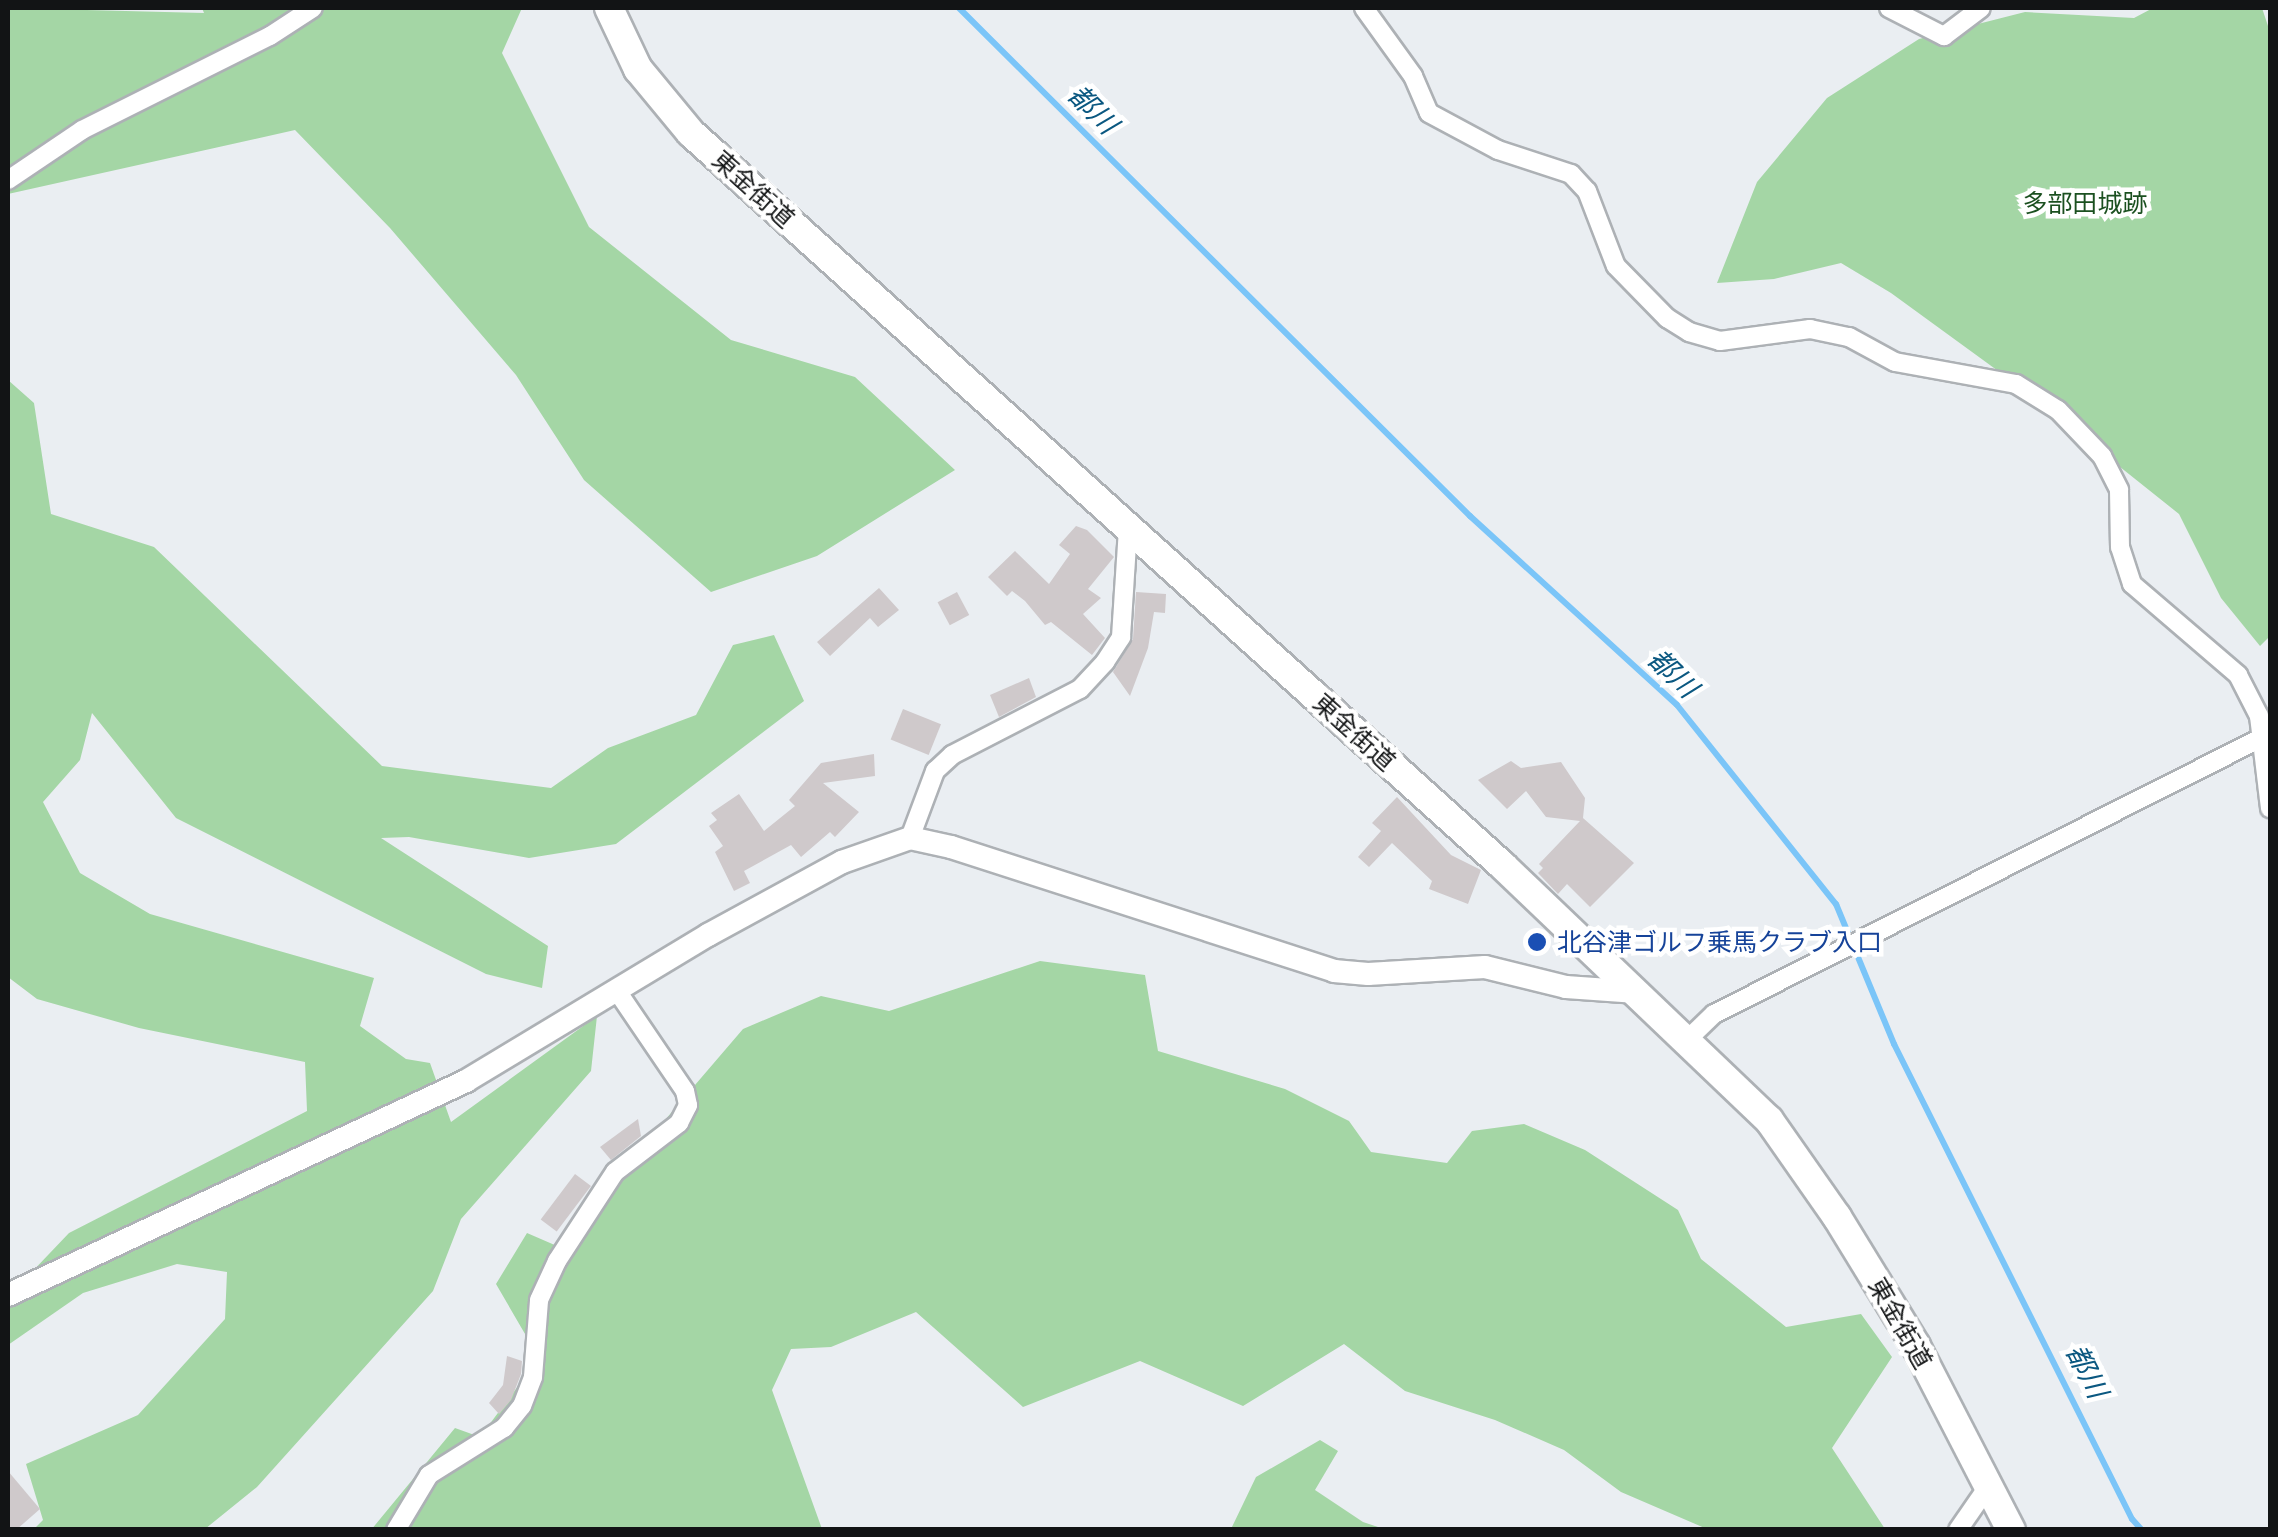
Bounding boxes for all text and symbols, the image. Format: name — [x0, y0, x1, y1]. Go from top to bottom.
water label: 都川 — [1061, 77, 1125, 141]
street label: 東金街道 — [706, 144, 800, 234]
park label: 多部田城跡 — [2023, 188, 2147, 218]
water label: 都川 — [1641, 641, 1705, 705]
street label: 東金街道 — [1307, 687, 1401, 777]
place label: 北谷津ゴルフ乗馬クラブ入口 — [1557, 927, 1882, 957]
marker: 北谷津ゴルフ乗馬クラブ入口 — [1526, 931, 1548, 953]
street label: 東金街道 — [1862, 1272, 1938, 1374]
water label: 都川 — [2059, 1338, 2115, 1404]

